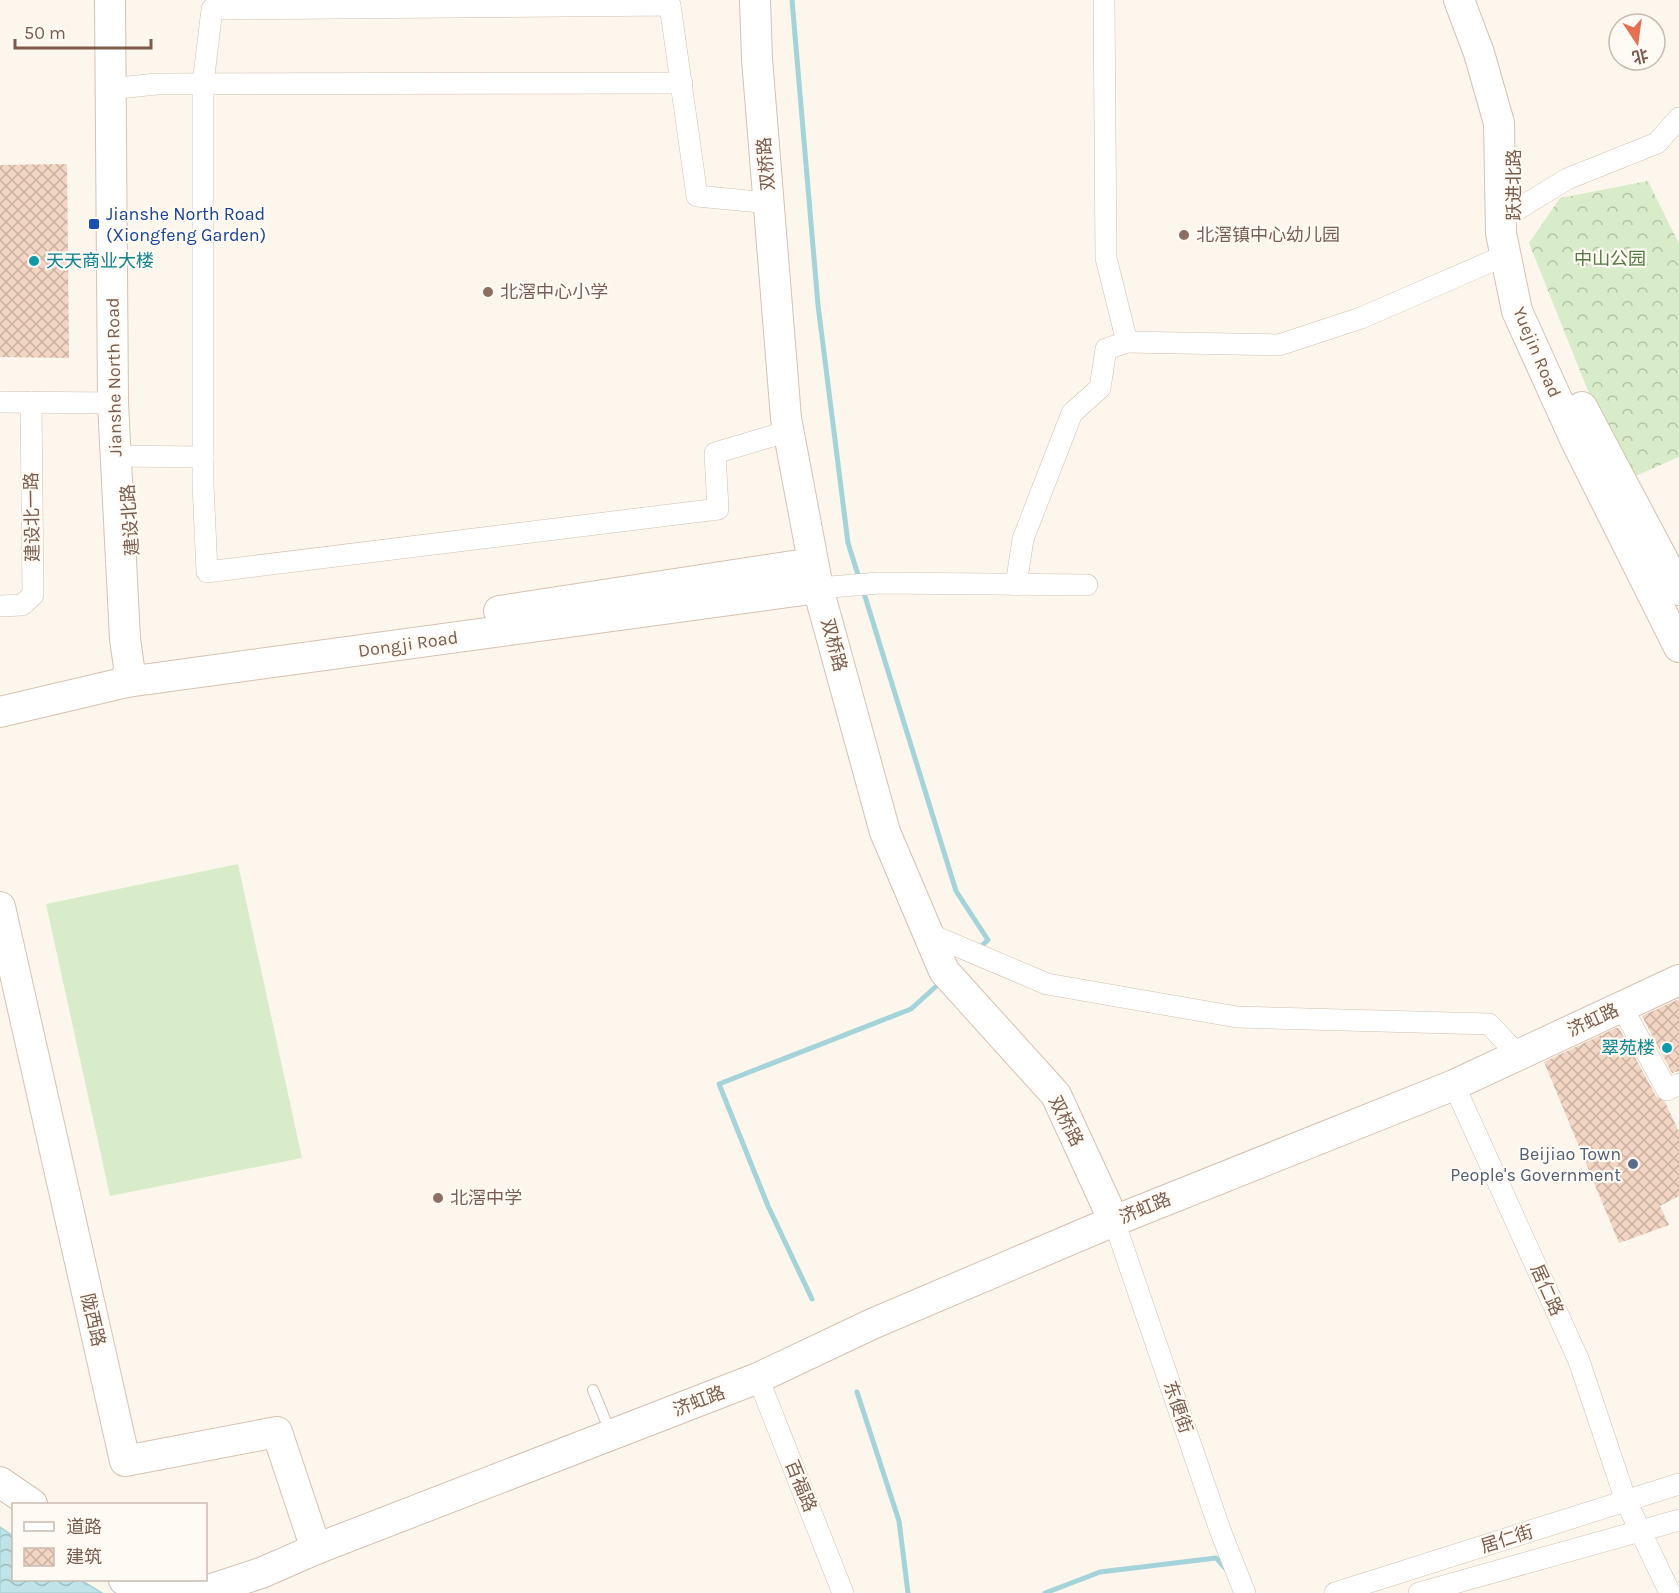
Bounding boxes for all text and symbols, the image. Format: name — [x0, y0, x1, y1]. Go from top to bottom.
scale bar — [15, 12, 152, 50]
north arrow — [1607, 12, 1667, 72]
text: 50 m — [24, 22, 66, 44]
text: 北 — [1630, 45, 1650, 67]
street label: 双桥路 — [753, 136, 779, 192]
street label: 跃进北路 — [1503, 149, 1525, 221]
place label: Jianshe North Road (Xiongfeng Garden) — [106, 203, 266, 246]
marker: Jianshe North Road (Xiongfeng Garden) — [87, 217, 101, 231]
place label: 北滘镇中心幼儿园 — [1196, 224, 1340, 246]
marker: 北滘镇中心幼儿园 — [1177, 228, 1191, 242]
park label: 中山公园 — [1574, 248, 1646, 270]
place label: 天天商业大楼 — [46, 250, 154, 272]
marker: 天天商业大楼 — [27, 254, 41, 268]
place label: 北滘中心小学 — [500, 281, 608, 303]
marker: 北滘中心小学 — [481, 285, 495, 299]
street label: Jianshe North Road — [102, 297, 126, 457]
street label: Yuejin Road — [1508, 303, 1566, 401]
street label: 建设北一路 — [20, 472, 44, 562]
street label: 建设北路 — [117, 483, 143, 557]
street label: 双桥路 — [816, 616, 852, 674]
street label: Dongji Road — [357, 626, 459, 662]
street label: 济虹路 — [1564, 999, 1622, 1041]
place label: 翠苑楼 — [1601, 1037, 1655, 1059]
marker: 翠苑楼 — [1660, 1041, 1674, 1055]
street label: 双桥路 — [1044, 1092, 1088, 1150]
place label: Beijiao Town People's Government — [1450, 1143, 1621, 1186]
marker: Beijiao Town People's Government — [1626, 1157, 1640, 1171]
place label: 北滘中学 — [450, 1187, 522, 1209]
street label: 济虹路 — [1116, 1188, 1174, 1228]
marker: 北滘中学 — [431, 1191, 445, 1205]
street label: 居仁路 — [1526, 1261, 1568, 1319]
street label: 陇西路 — [76, 1291, 110, 1349]
street label: 东便街 — [1159, 1378, 1197, 1436]
street label: 济虹路 — [670, 1381, 728, 1421]
street label: 百福路 — [781, 1457, 821, 1515]
legend — [12, 1503, 207, 1581]
text: 道路 — [66, 1516, 102, 1538]
street label: 居仁街 — [1478, 1521, 1536, 1557]
text: 建筑 — [66, 1546, 102, 1568]

